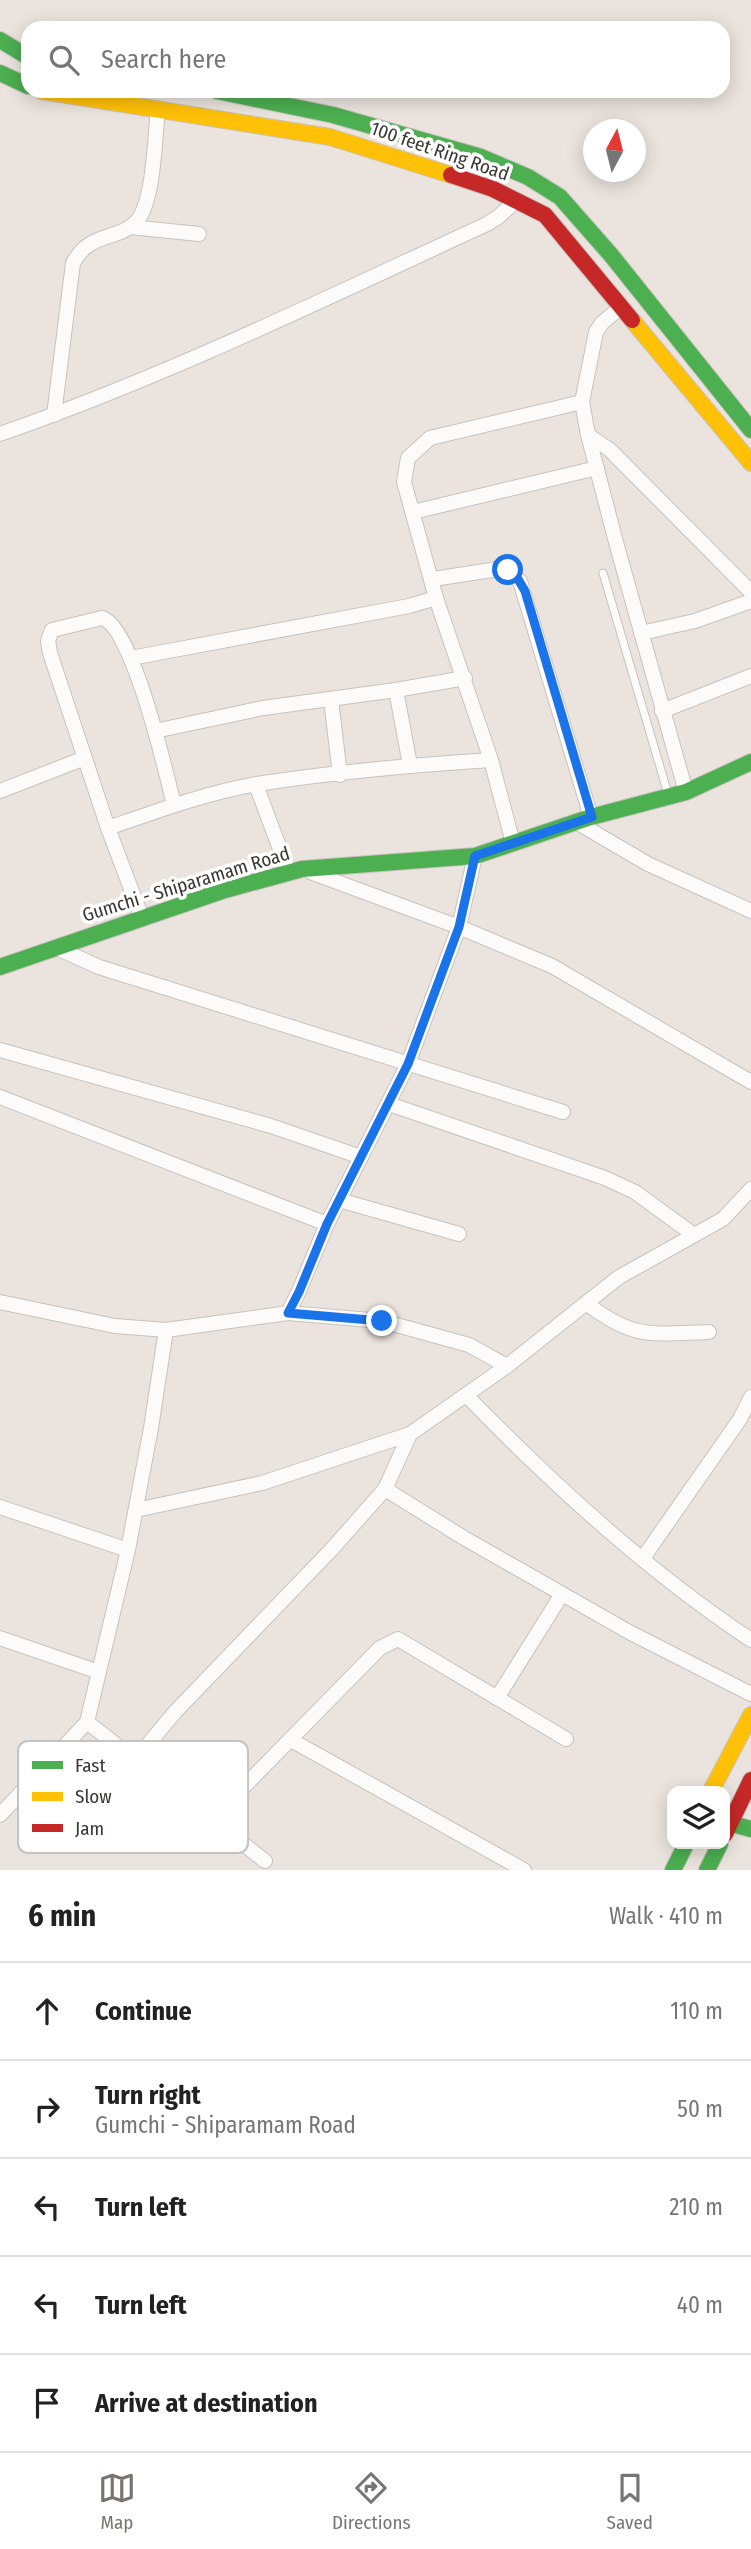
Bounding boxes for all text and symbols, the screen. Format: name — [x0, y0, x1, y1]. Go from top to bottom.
search box — [21, 21, 730, 98]
icon: search — [45, 41, 83, 79]
text: Search here — [101, 44, 226, 75]
street label: 100 feet Ring Road — [368, 117, 512, 185]
north arrow — [583, 119, 646, 182]
route start — [492, 554, 523, 585]
street label: Gumchi - Shiparamam Road — [80, 841, 292, 927]
route end — [366, 1305, 397, 1336]
legend — [18, 1741, 248, 1853]
text: Fast — [75, 1754, 106, 1777]
text: Slow — [75, 1785, 112, 1808]
map controls — [667, 1786, 730, 1849]
button: layers — [667, 1786, 730, 1849]
text: Jam — [75, 1817, 104, 1840]
text: 6 min — [28, 1898, 96, 1934]
text: Walk · 410 m — [609, 1902, 723, 1930]
icon: ahead — [28, 1992, 66, 2030]
text: Continue — [95, 1996, 192, 2027]
text: 110 m — [670, 1997, 723, 2025]
text: Turn right — [95, 2080, 201, 2111]
icon: right — [28, 2090, 66, 2128]
text: 50 m — [677, 2095, 723, 2123]
text: Gumchi - Shiparamam Road — [95, 2111, 356, 2139]
icon: left — [28, 2188, 66, 2226]
text: Turn left — [95, 2192, 187, 2223]
text: 210 m — [669, 2193, 723, 2221]
icon: left — [28, 2286, 66, 2324]
text: Turn left — [95, 2290, 187, 2321]
text: 40 m — [677, 2291, 723, 2319]
icon: arrive — [28, 2384, 66, 2422]
text: Arrive at destination — [95, 2388, 318, 2419]
tab: Map — [98, 2469, 136, 2534]
tab: Directions — [332, 2469, 411, 2534]
tab: Saved — [607, 2469, 653, 2534]

